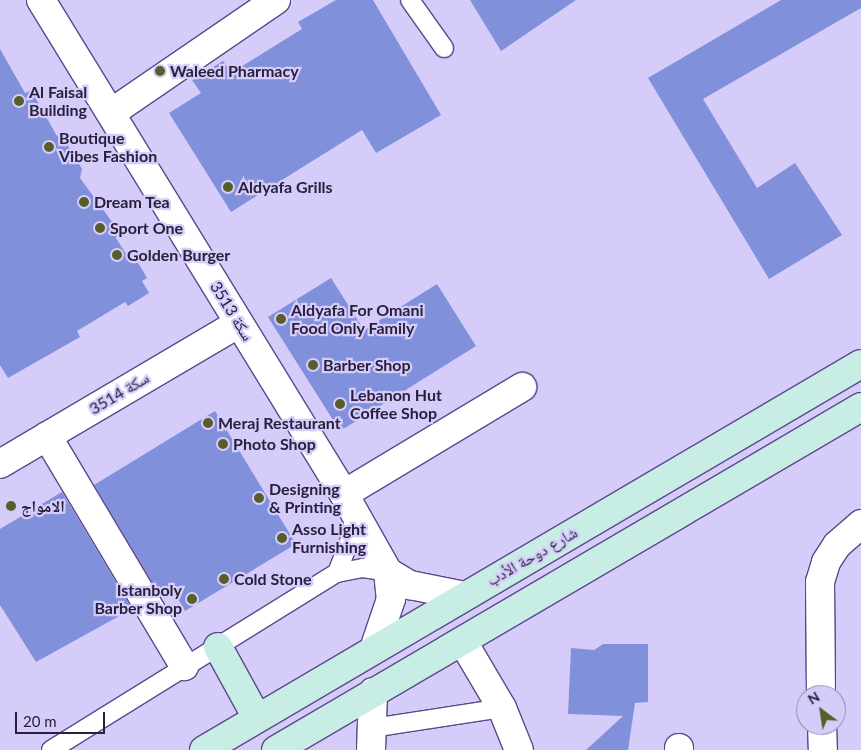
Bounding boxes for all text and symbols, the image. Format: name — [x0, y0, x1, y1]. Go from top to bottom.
place label: Waleed Pharmacy — [170, 61, 299, 81]
marker: Waleed Pharmacy — [154, 65, 166, 77]
place label: Al Faisal Building — [29, 82, 87, 120]
marker: Al Faisal Building — [13, 95, 25, 107]
place label: Boutique Vibes Fashion — [59, 128, 157, 166]
marker: Boutique Vibes Fashion — [43, 141, 55, 153]
place label: Aldyafa Grills — [238, 177, 333, 197]
marker: Aldyafa Grills — [222, 181, 234, 193]
place label: Dream Tea — [94, 192, 170, 212]
marker: Dream Tea — [78, 196, 90, 208]
place label: Sport One — [110, 218, 183, 238]
marker: Sport One — [94, 222, 106, 234]
place label: Golden Burger — [127, 245, 230, 265]
marker: Golden Burger — [111, 249, 123, 261]
street label: سكة 3513 — [206, 278, 258, 344]
place label: Aldyafa For Omani Food Only Family — [291, 300, 424, 338]
marker: Aldyafa For Omani Food Only Family — [275, 313, 287, 325]
place label: Barber Shop — [323, 355, 411, 375]
marker: Barber Shop — [307, 359, 319, 371]
street label: سكة 3514 — [86, 368, 152, 418]
place label: Lebanon Hut Coffee Shop — [350, 385, 442, 423]
marker: Lebanon Hut Coffee Shop — [334, 398, 346, 410]
place label: Meraj Restaurant — [218, 413, 341, 433]
marker: Meraj Restaurant — [202, 417, 214, 429]
place label: Photo Shop — [233, 434, 316, 454]
marker: Photo Shop — [217, 438, 229, 450]
place label: Designing & Printing — [269, 479, 341, 517]
marker: Designing & Printing — [253, 492, 265, 504]
place label: الامواج — [21, 496, 65, 516]
marker: الامواج — [5, 500, 17, 512]
place label: Asso Light Furnishing — [292, 519, 366, 557]
street label: شارع دوحة الأدب — [483, 522, 581, 590]
marker: Asso Light Furnishing — [276, 532, 288, 544]
place label: Cold Stone — [234, 569, 312, 589]
marker: Cold Stone — [218, 573, 230, 585]
place label: Istanboly Barber Shop — [94, 580, 182, 618]
marker: Istanboly Barber Shop — [186, 593, 198, 605]
north arrow — [796, 685, 846, 735]
text: N — [805, 688, 823, 708]
scale bar — [18, 702, 108, 734]
text: 20 m — [23, 712, 57, 730]

